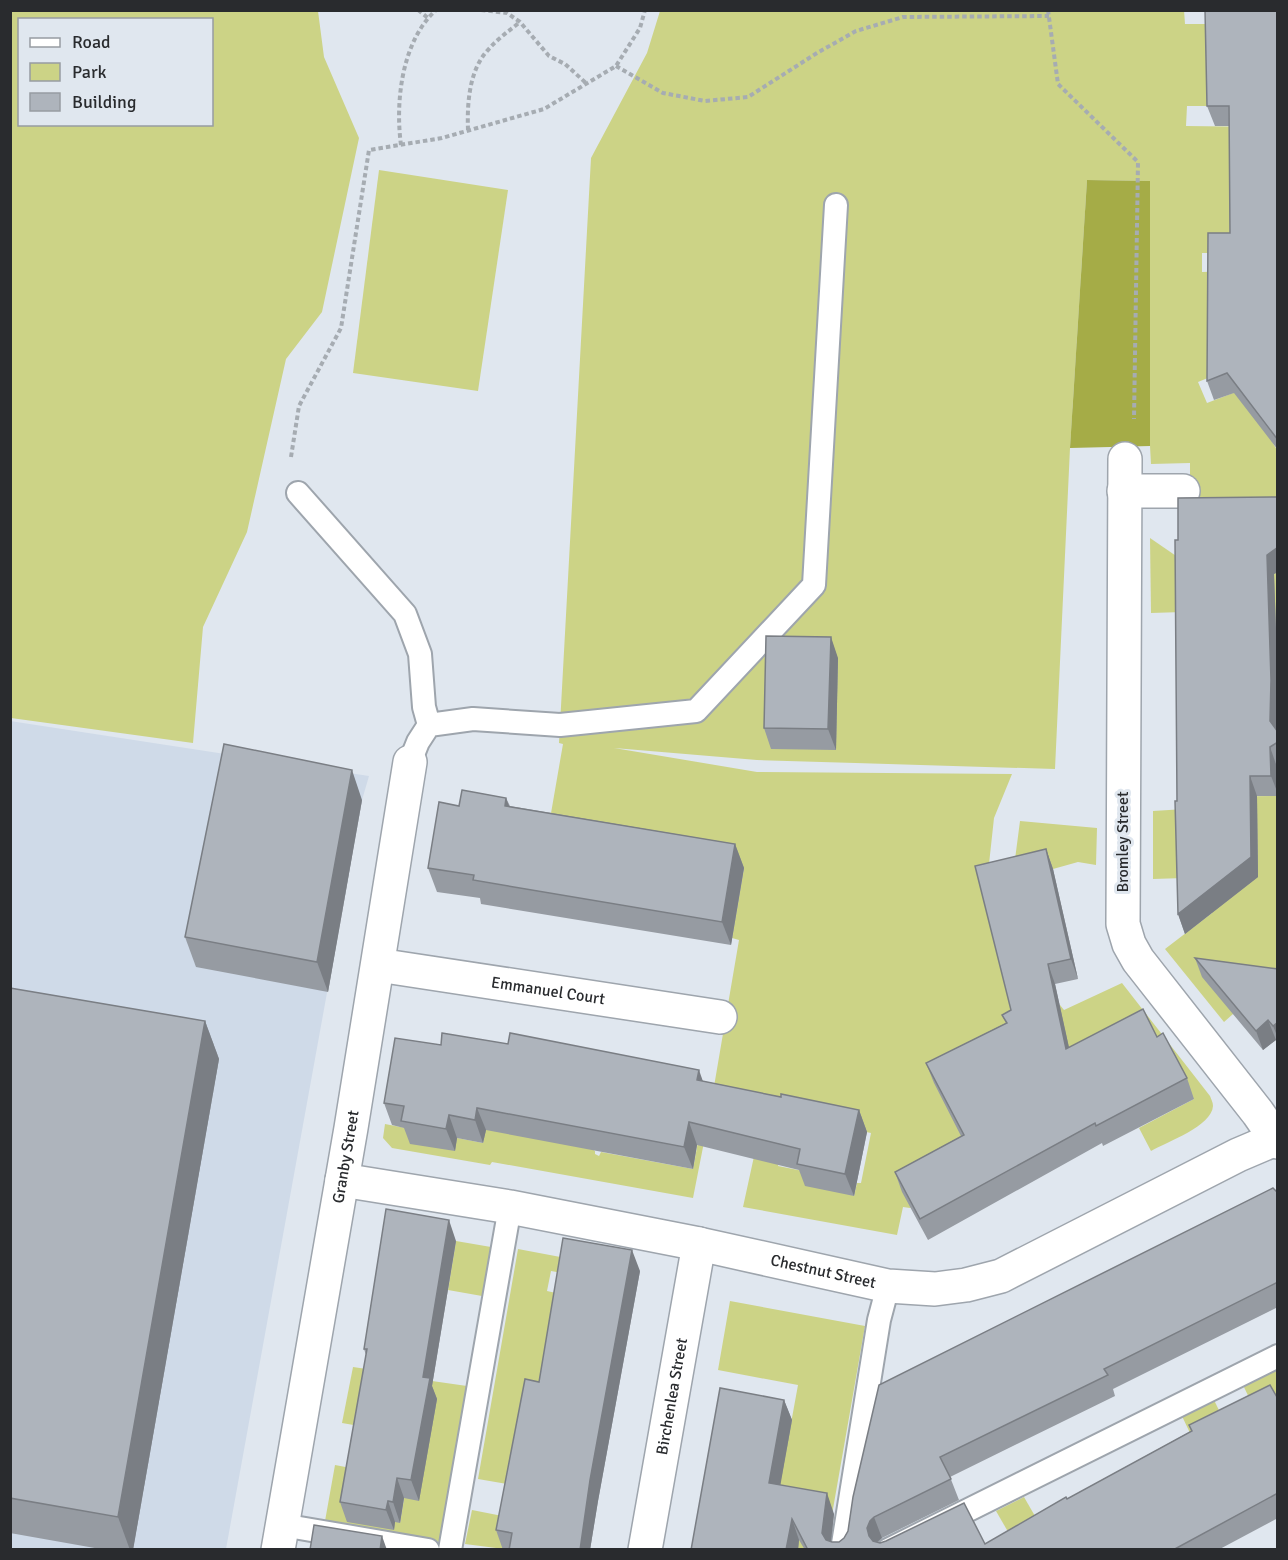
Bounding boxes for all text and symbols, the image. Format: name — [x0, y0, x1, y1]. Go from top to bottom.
legend — [18, 18, 213, 126]
text: Road — [72, 31, 111, 53]
text: Park — [72, 61, 107, 83]
text: Building — [72, 91, 136, 113]
street label: Bromley Street — [1113, 791, 1133, 893]
street label: Emmanuel Court — [490, 972, 607, 1009]
street label: Granby Street — [328, 1108, 364, 1205]
street label: Chestnut Street — [769, 1250, 878, 1293]
street label: Birchenlea Street — [652, 1336, 692, 1457]

